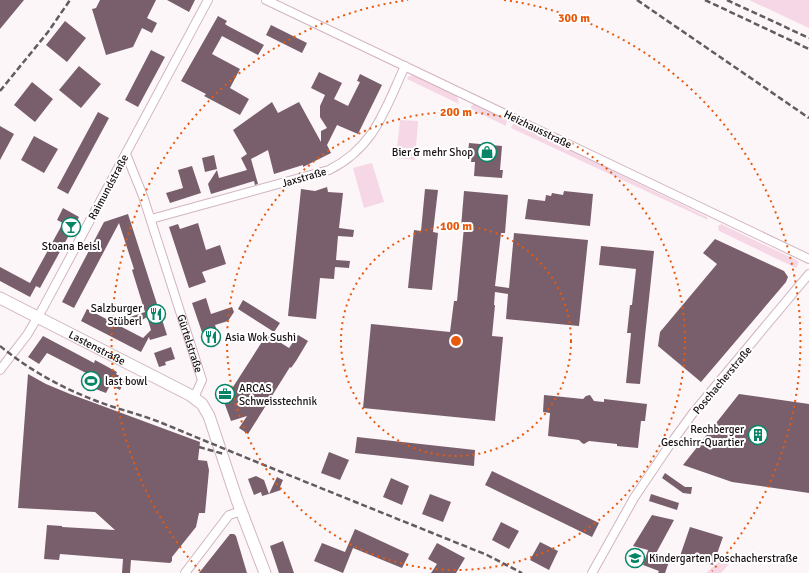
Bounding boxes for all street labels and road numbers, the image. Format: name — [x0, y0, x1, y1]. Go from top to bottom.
street label: Heizhausstraße — [502, 107, 574, 151]
street label: Raimundstraße — [86, 152, 131, 222]
street label: Jaxstraße — [280, 165, 328, 190]
street label: Gürtelstraße — [174, 313, 205, 374]
street label: Lastenstraße — [66, 328, 127, 368]
street label: Poschacherstraße — [690, 344, 755, 417]

